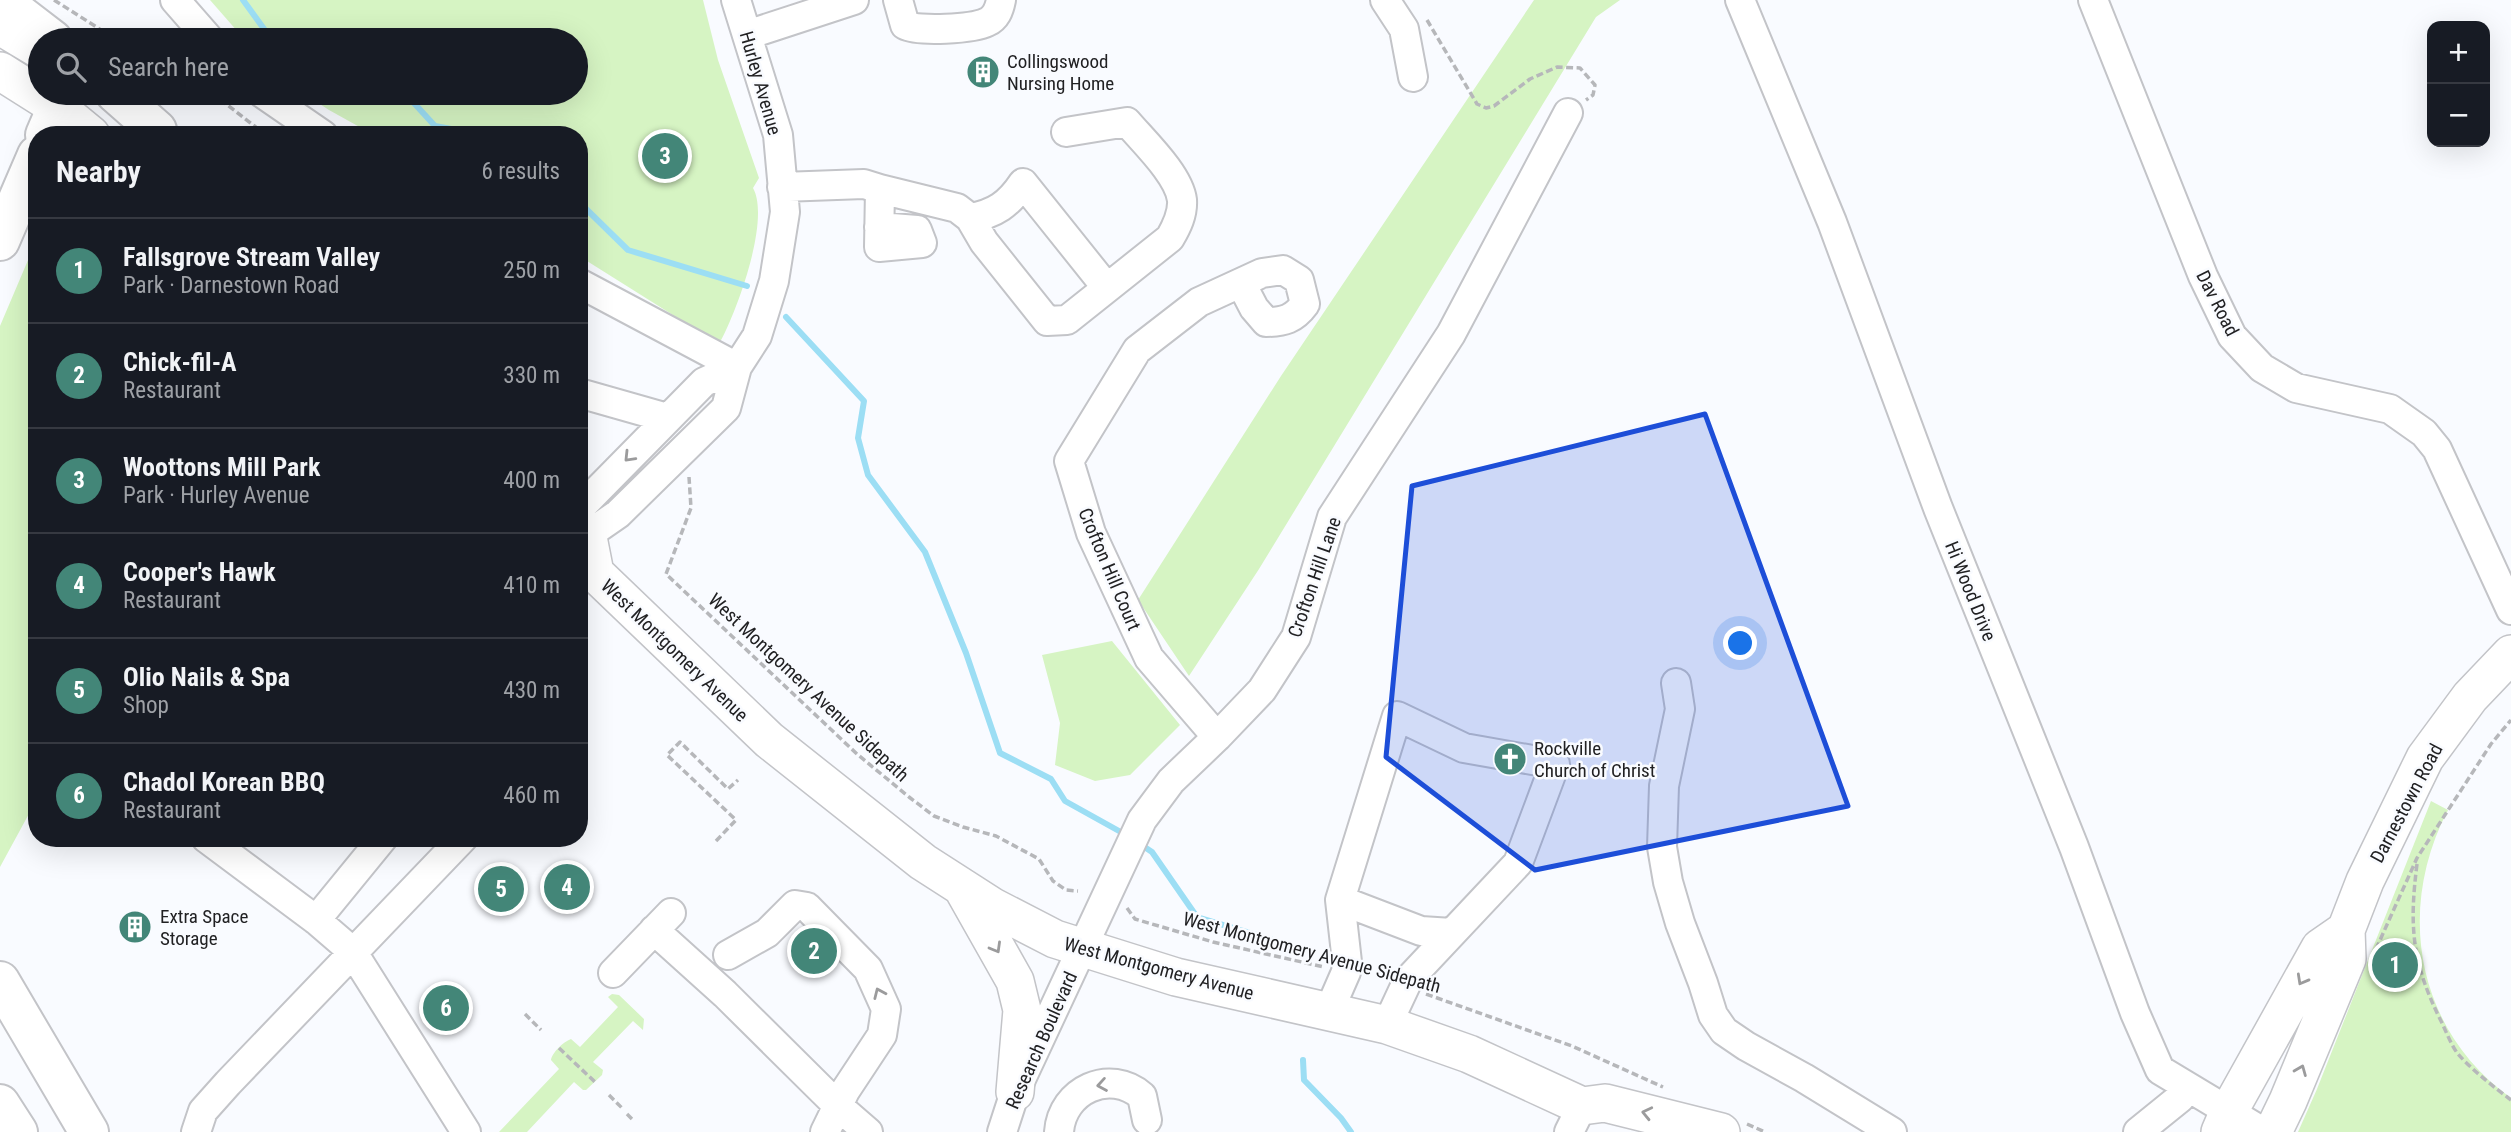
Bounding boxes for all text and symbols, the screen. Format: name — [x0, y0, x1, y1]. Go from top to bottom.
map controls — [2427, 21, 2490, 147]
button: + — [2427, 21, 2490, 84]
search box — [28, 28, 588, 105]
street label: Hurley Avenue — [735, 29, 786, 138]
icon: search — [52, 48, 90, 86]
place label: Collingswood Nursing Home — [1007, 50, 1114, 95]
text: Search here — [108, 52, 229, 82]
building icon: Collingswood Nursing Home — [964, 53, 1002, 91]
button: − — [2427, 84, 2490, 147]
pin: 3 — [642, 130, 688, 182]
text: Nearby — [56, 154, 141, 189]
text: 6 results — [482, 158, 560, 185]
text: Fallsgrove Stream Valley — [123, 242, 380, 272]
text: 1 — [73, 257, 85, 284]
text: 250 m — [503, 257, 560, 284]
street label: Dav Road — [2191, 267, 2244, 340]
text: Park · Darnestown Road — [123, 272, 339, 299]
text: Chick-fil-A — [123, 347, 237, 377]
text: 2 — [73, 362, 85, 389]
text: 330 m — [503, 362, 560, 389]
text: Restaurant — [123, 377, 221, 404]
one-way arrow — [625, 449, 638, 462]
text: Woottons Mill Park — [123, 452, 320, 482]
text: 3 — [73, 467, 85, 494]
text: 400 m — [503, 467, 560, 494]
text: Park · Hurley Avenue — [123, 482, 310, 509]
street label: Crofton Hill Court — [1073, 504, 1146, 634]
street label: Crofton Hill Lane — [1283, 514, 1346, 640]
street label: Hi Wood Drive — [1940, 538, 2001, 644]
text: Cooper's Hawk — [123, 557, 276, 587]
text: 4 — [73, 572, 85, 599]
text: 410 m — [503, 572, 560, 599]
street label: West Montgomery Avenue — [596, 574, 753, 727]
text: Restaurant — [123, 587, 221, 614]
street label: West Montgomery Avenue Sidepath — [704, 588, 914, 786]
your location — [1723, 626, 1757, 660]
text: Olio Nails & Spa — [123, 662, 290, 692]
text: 5 — [73, 677, 85, 704]
text: 430 m — [503, 677, 560, 704]
text: Shop — [123, 692, 169, 719]
place label: Rockville Church of Christ — [1534, 737, 1655, 782]
church icon: Rockville Church of Christ — [1491, 740, 1529, 778]
street label: Darnestown Road — [2365, 740, 2447, 867]
text: Chadol Korean BBQ — [123, 767, 325, 797]
text: 6 — [73, 782, 85, 809]
text: 460 m — [503, 782, 560, 809]
text: Restaurant — [123, 797, 221, 824]
pin: 4 — [544, 861, 590, 913]
pin: 5 — [478, 863, 524, 915]
place label: Extra Space Storage — [160, 905, 248, 950]
street label: West Montgomery Avenue Sidepath — [1181, 907, 1443, 998]
building icon: Extra Space Storage — [116, 908, 154, 946]
pin: 2 — [791, 925, 837, 977]
street label: West Montgomery Avenue — [1061, 932, 1256, 1005]
pin: 1 — [2372, 939, 2418, 991]
one-way arrow — [988, 940, 1001, 953]
street label: Research Boulevard — [1001, 968, 1082, 1112]
one-way arrow — [2297, 973, 2310, 985]
pin: 6 — [423, 982, 469, 1034]
one-way arrow — [873, 988, 887, 1001]
one-way arrow — [2293, 1065, 2307, 1077]
one-way arrow — [1096, 1077, 1108, 1092]
one-way arrow — [1641, 1107, 1653, 1121]

